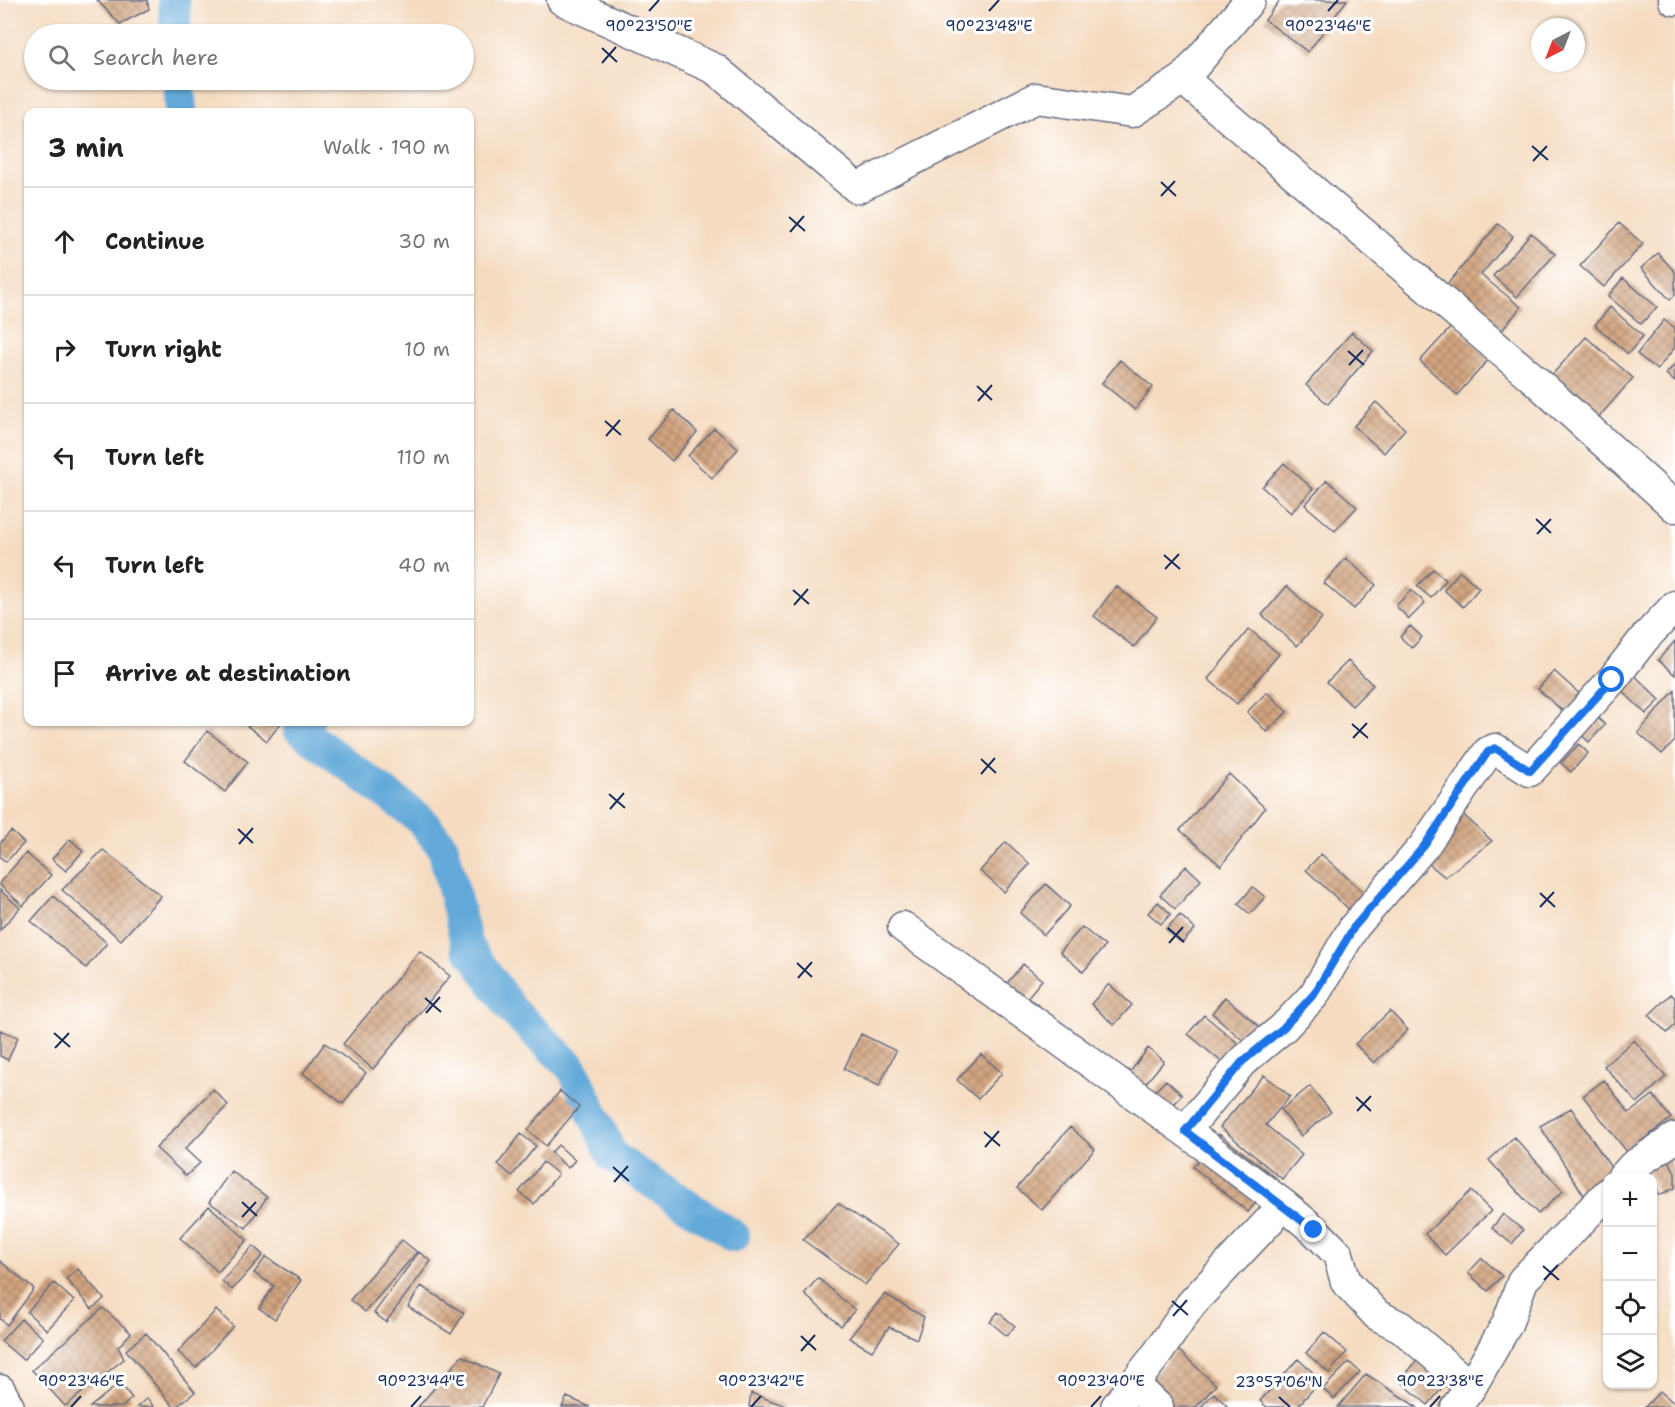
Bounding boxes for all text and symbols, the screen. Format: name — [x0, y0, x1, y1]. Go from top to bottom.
text: 90°23'50"E — [605, 16, 693, 36]
text: 90°23'48"E — [945, 16, 1033, 36]
text: 90°23'46"E — [1285, 16, 1371, 36]
north arrow — [1531, 18, 1585, 72]
search box — [24, 24, 474, 90]
icon: search — [45, 41, 78, 74]
text: Search here — [93, 43, 219, 72]
text: 3 min — [48, 130, 124, 165]
text: Walk · 190 m — [323, 134, 450, 160]
icon: ahead — [48, 225, 81, 258]
text: Continue — [105, 227, 205, 256]
text: 30 m — [398, 228, 450, 254]
icon: right — [48, 333, 81, 366]
text: Turn right — [105, 335, 222, 364]
text: 10 m — [404, 336, 450, 362]
icon: left — [48, 441, 81, 474]
text: Turn left — [105, 443, 204, 472]
text: 110 m — [396, 444, 450, 470]
icon: left — [48, 549, 81, 582]
text: Turn left — [105, 551, 204, 580]
text: 40 m — [398, 552, 450, 578]
icon: arrive — [48, 657, 81, 690]
text: Arrive at destination — [105, 659, 351, 688]
route start — [1598, 666, 1624, 692]
map controls — [1603, 1173, 1657, 1389]
button: + — [1603, 1173, 1657, 1227]
route end — [1300, 1216, 1326, 1242]
button: − — [1603, 1227, 1657, 1281]
button: locate — [1603, 1281, 1657, 1335]
button: layers — [1603, 1335, 1657, 1389]
text: 90°23'46"E — [38, 1371, 124, 1391]
text: 90°23'44"E — [377, 1371, 465, 1391]
text: 90°23'42"E — [718, 1371, 804, 1391]
text: 90°23'40"E — [1057, 1371, 1145, 1391]
text: 90°23'38"E — [1396, 1371, 1484, 1391]
text: 23°57'06"N — [1235, 1372, 1323, 1392]

